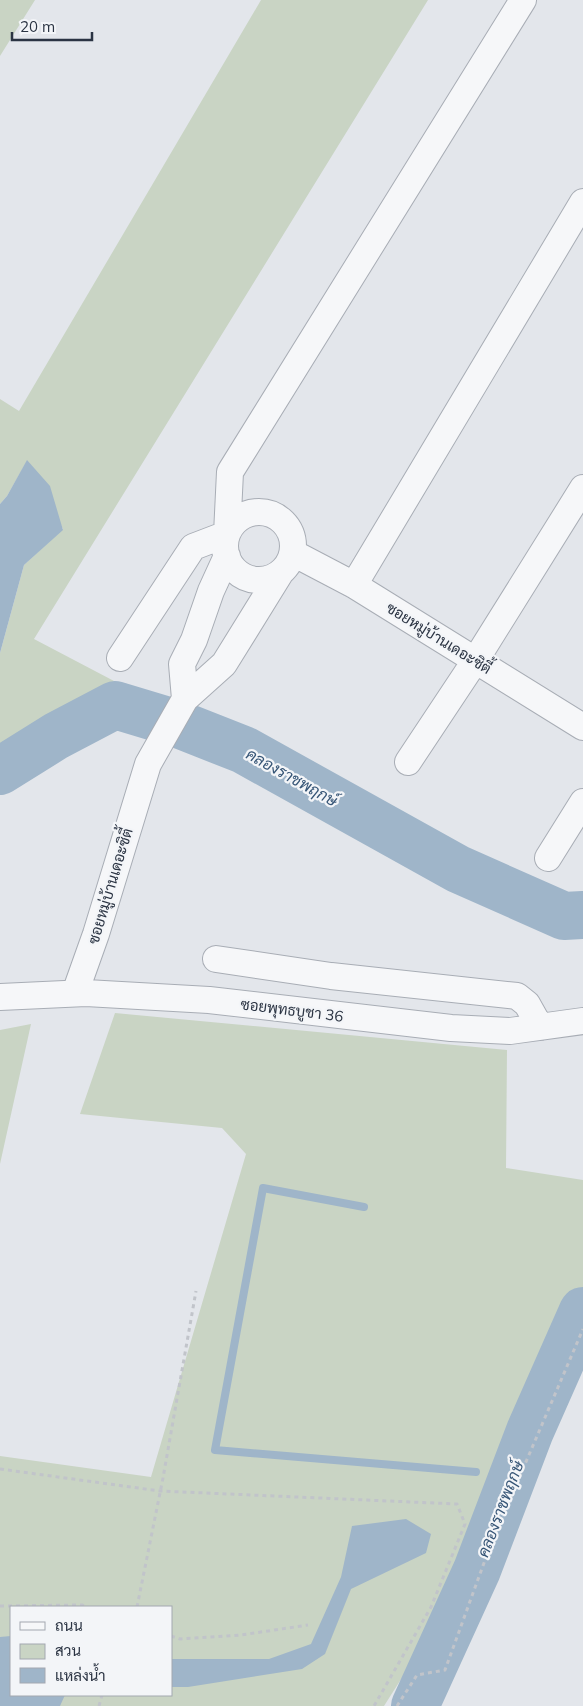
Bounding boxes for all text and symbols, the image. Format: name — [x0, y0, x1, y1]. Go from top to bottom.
scale bar — [12, 10, 92, 42]
text: 20 m — [20, 17, 55, 36]
street label: ซอยหมู่บ้านเดอะซิตี้ — [382, 594, 499, 679]
water label: คลองราชพฤกษ์ — [243, 742, 344, 811]
street label: ซอยหมู่บ้านเดอะซิตี้ — [79, 823, 138, 947]
street label: ซอยพุทธบูชา 36 — [239, 994, 344, 1028]
water label: คลองราชพฤกษ์ — [471, 1456, 528, 1560]
legend — [10, 1606, 172, 1696]
text: ถนน — [55, 1616, 83, 1635]
text: สวน — [55, 1641, 81, 1660]
text: แหล่งน้ำ — [55, 1663, 106, 1685]

